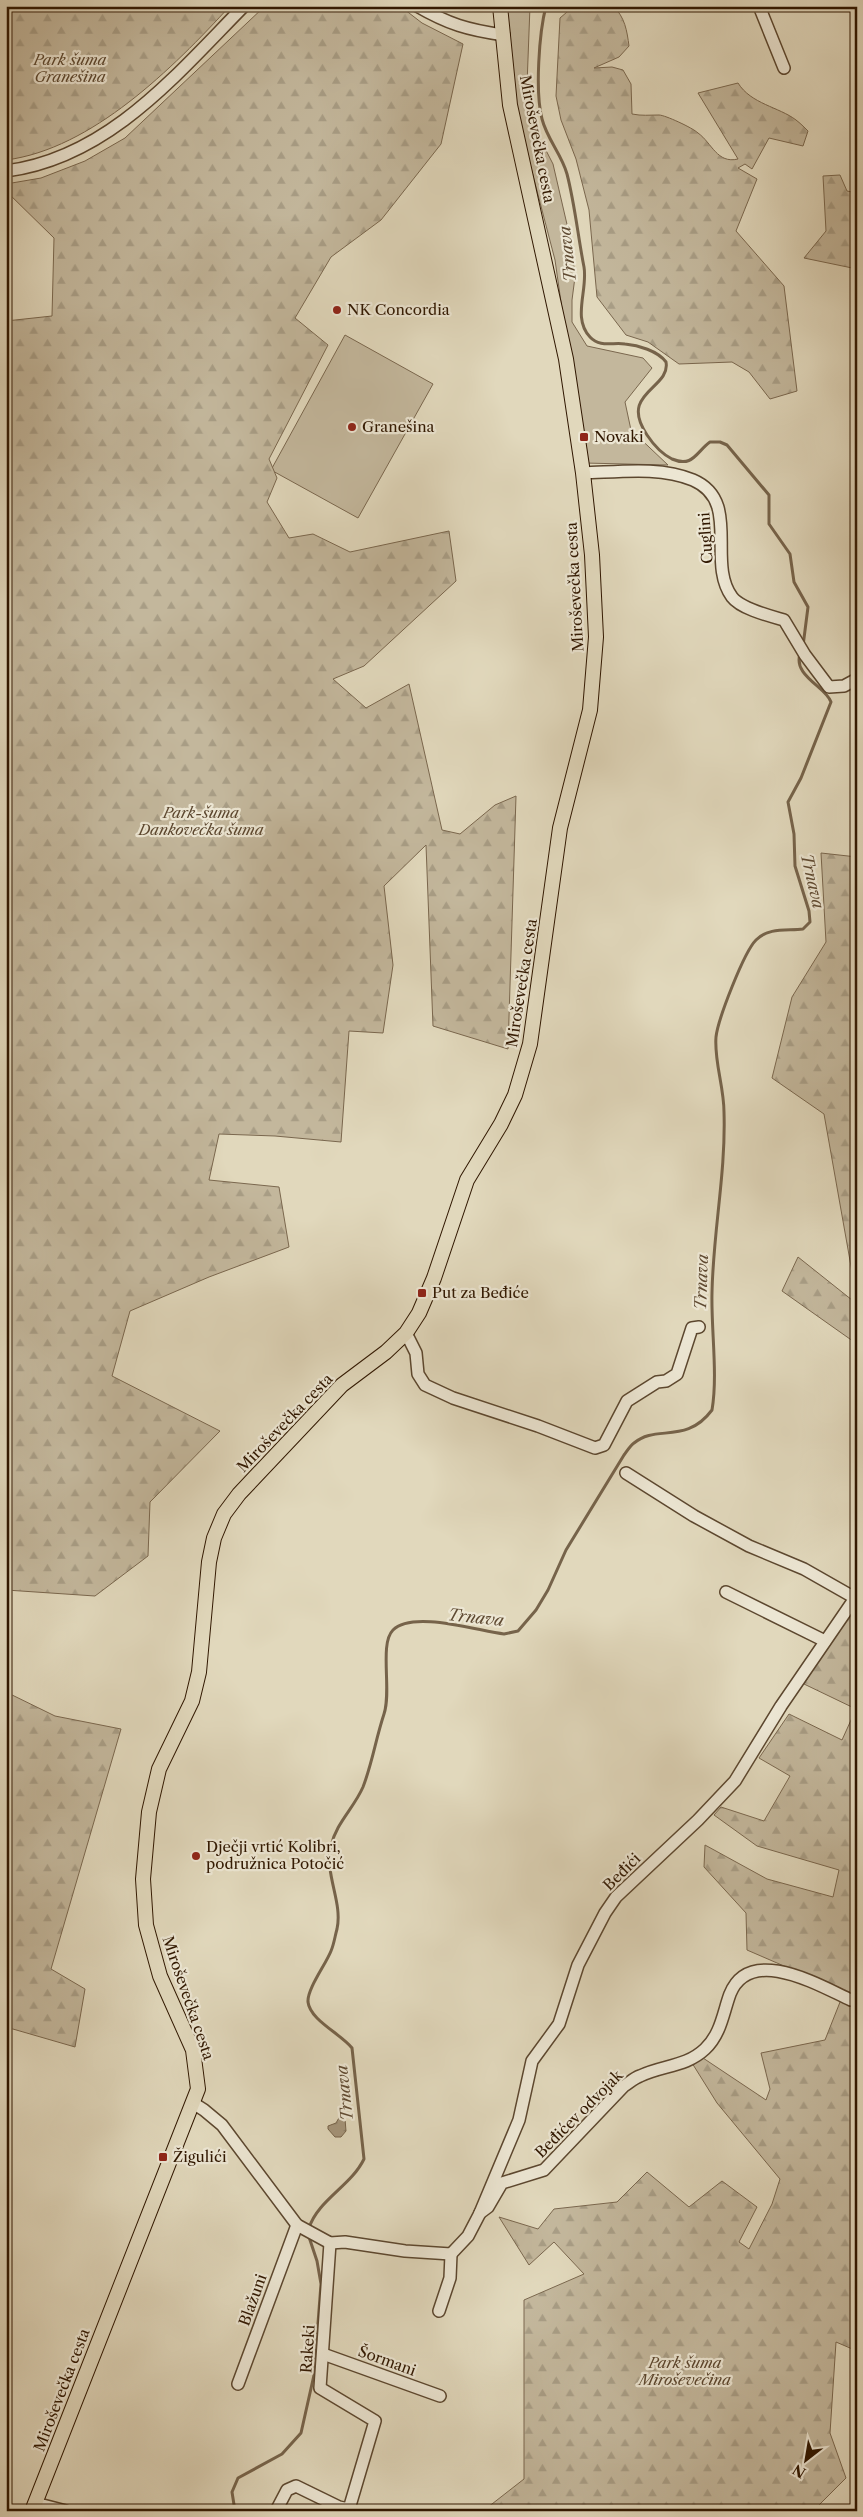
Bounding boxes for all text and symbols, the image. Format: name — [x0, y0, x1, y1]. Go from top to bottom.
park label: Park šuma Granešina — [33, 50, 107, 86]
street label: Miroševečka cesta — [516, 73, 559, 205]
water label: Trnava — [554, 225, 580, 283]
place label: NK Concordia — [347, 300, 450, 319]
marker: NK Concordia — [331, 304, 343, 316]
place label: Granešina — [362, 417, 435, 436]
marker: Granešina — [346, 421, 358, 433]
place label: Novaki — [594, 427, 644, 446]
marker: Novaki — [578, 431, 590, 443]
street label: Cuglini — [694, 511, 717, 564]
street label: Miroševečka cesta — [562, 522, 587, 652]
park label: Park-šuma Dankovečka šuma — [137, 803, 264, 839]
water label: Trnava — [797, 852, 829, 911]
street label: Miroševečka cesta — [502, 917, 541, 1049]
water label: Trnava — [690, 1253, 712, 1310]
place label: Put za Beđiće — [432, 1283, 529, 1302]
marker: Put za Beđiće — [416, 1287, 428, 1299]
street label: Miroševečka cesta — [233, 1369, 337, 1476]
water label: Trnava — [447, 1604, 505, 1630]
place label: Dječji vrtić Kolibri, podružnica Potočić — [206, 1837, 344, 1873]
street label: Beđići — [599, 1849, 645, 1894]
marker: Dječji vrtić Kolibri, podružnica Potočić — [190, 1850, 202, 1862]
street label: Miroševečka cesta — [158, 1933, 219, 2062]
water label: Trnava — [331, 2064, 357, 2122]
street label: Beđićev odvojak — [531, 2065, 627, 2161]
place label: Žigulići — [173, 2147, 227, 2166]
marker: Žigulići — [157, 2151, 169, 2163]
street label: Blažuni — [234, 2271, 271, 2328]
street label: Rakeki — [296, 2324, 319, 2374]
street label: Miroševečka cesta — [29, 2326, 94, 2454]
street label: Šormani — [356, 2341, 419, 2380]
park label: Park šuma Miroševečina — [637, 2353, 731, 2389]
north arrow — [780, 2434, 830, 2484]
text: N — [789, 2460, 809, 2482]

